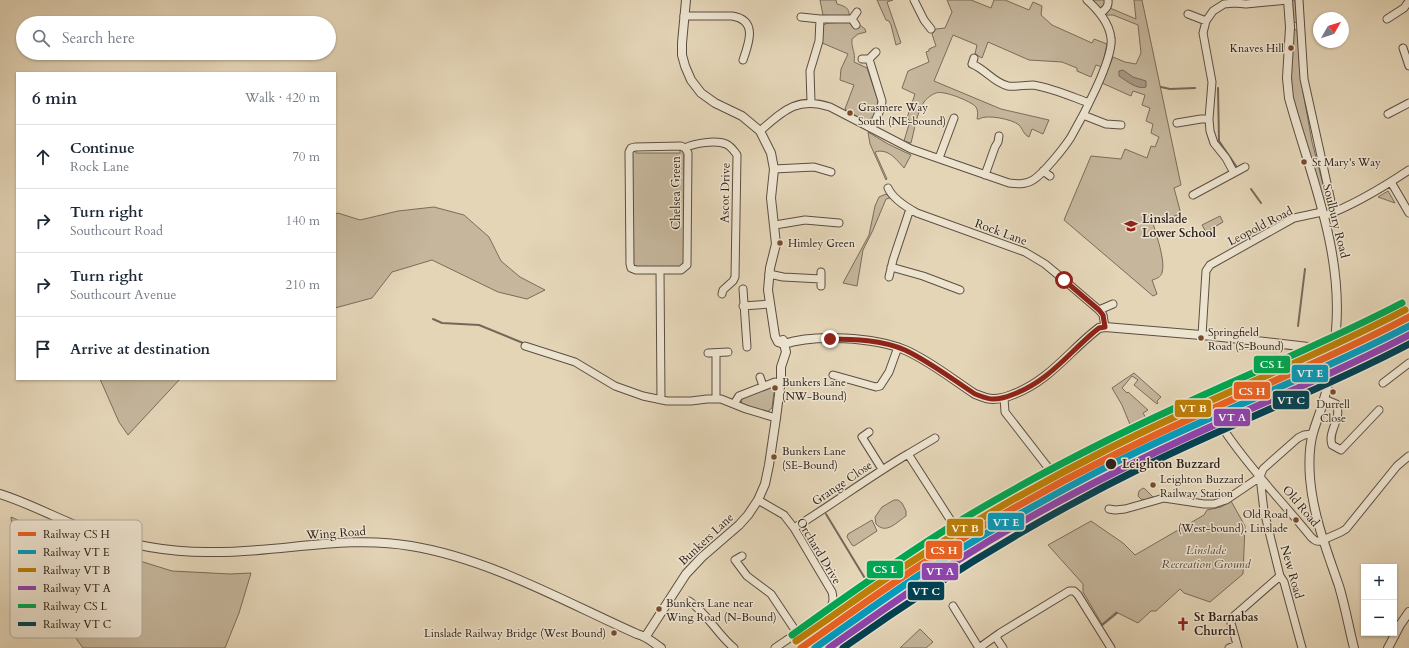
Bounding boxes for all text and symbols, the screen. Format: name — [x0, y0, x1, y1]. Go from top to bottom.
north arrow — [1313, 12, 1349, 48]
search box — [16, 16, 336, 60]
icon: search — [30, 27, 52, 49]
text: Search here — [62, 28, 135, 48]
place label: Knaves Hill — [1230, 41, 1284, 56]
marker: Knaves Hill — [1286, 43, 1296, 53]
text: 6 min — [32, 87, 77, 110]
text: Walk · 420 m — [245, 89, 320, 107]
place label: Grasmere Way South (NE-bound) — [858, 100, 946, 129]
marker: Grasmere Way South (NE-bound) — [845, 108, 855, 118]
text: Continue — [70, 138, 135, 158]
icon: ahead — [32, 146, 54, 168]
text: 70 m — [292, 148, 320, 166]
place label: St Mary's Way — [1312, 155, 1381, 170]
street label: Chelsea Green — [668, 156, 684, 230]
marker: St Mary's Way — [1299, 157, 1309, 167]
text: Rock Lane — [70, 158, 129, 176]
street label: Ascot Drive — [716, 163, 734, 223]
street label: Soulbury Road — [1319, 182, 1353, 260]
text: Turn right — [70, 202, 143, 222]
street label: Leopold Road — [1225, 202, 1296, 249]
icon: right — [32, 210, 54, 232]
place label: Linslade Lower School — [1142, 211, 1217, 241]
text: 140 m — [286, 212, 320, 230]
street label: Rock Lane — [973, 215, 1029, 249]
school or university icon: Linslade Lower School — [1123, 218, 1139, 234]
text: Southcourt Road — [70, 222, 163, 240]
place label: Himley Green — [788, 236, 856, 251]
marker: Himley Green — [775, 238, 785, 248]
text: Turn right — [70, 266, 143, 286]
route start — [1055, 271, 1073, 289]
icon: right — [32, 274, 54, 296]
text: 210 m — [286, 276, 320, 294]
text: Southcourt Avenue — [70, 286, 177, 304]
place label: Springfield Road (S-Bound) — [1208, 325, 1284, 354]
route end — [821, 330, 839, 348]
marker: Springfield Road (S-Bound) — [1196, 333, 1206, 343]
icon: arrive — [32, 338, 54, 360]
text: Arrive at destination — [70, 339, 210, 359]
line badge: CS L — [1253, 355, 1291, 374]
text: CS L — [1260, 357, 1284, 372]
line badge: VT E — [1291, 364, 1329, 383]
text: VT E — [1297, 366, 1323, 381]
place label: Bunkers Lane (NW-Bound) — [782, 375, 847, 404]
line badge: CS H — [1233, 381, 1271, 400]
marker: Bunkers Lane (NW-Bound) — [770, 383, 780, 393]
text: CS H — [1238, 384, 1266, 399]
marker: Durrell Close — [1328, 387, 1338, 397]
line badge: VT C — [1272, 390, 1310, 410]
text: VT C — [1277, 393, 1306, 408]
place label: Durrell Close — [1316, 397, 1350, 426]
line badge: VT B — [1174, 399, 1212, 418]
text: VT B — [1179, 401, 1207, 416]
line badge: VT A — [1213, 408, 1251, 427]
text: VT A — [1218, 410, 1247, 425]
place label: Bunkers Lane (SE-Bound) — [782, 444, 846, 473]
marker: Bunkers Lane (SE-Bound) — [769, 452, 779, 462]
place label: Leighton Buzzard — [1122, 456, 1221, 472]
street label: Grange Close — [809, 457, 875, 509]
marker: Leighton Buzzard — [1104, 457, 1118, 471]
place label: Leighton Buzzard Railway Station — [1160, 472, 1244, 501]
marker: Leighton Buzzard Railway Station — [1148, 480, 1158, 490]
street label: Old Road — [1279, 482, 1323, 531]
place label: Old Road (West-bound), Linslade — [1178, 507, 1288, 536]
street label: Bunkers Lane — [675, 509, 737, 569]
line badge: VT E — [987, 512, 1025, 531]
street label: Orchard Drive — [793, 515, 845, 587]
text: VT E — [993, 515, 1019, 530]
marker: Old Road (West-bound), Linslade — [1291, 515, 1301, 525]
line badge: VT B — [946, 518, 984, 537]
legend — [10, 520, 142, 638]
text: VT B — [951, 521, 979, 536]
street label: Wing Road — [305, 523, 367, 543]
text: Railway CS H — [43, 527, 110, 542]
line badge: CS H — [925, 540, 963, 560]
park label: Linslade Recreation Ground — [1162, 542, 1252, 572]
text: CS H — [930, 543, 958, 558]
street label: New Road — [1277, 543, 1307, 601]
text: Railway VT E — [43, 545, 110, 560]
line badge: CS L — [866, 560, 904, 579]
text: CS L — [873, 562, 897, 577]
line badge: VT A — [921, 562, 959, 581]
text: Railway VT B — [43, 563, 110, 578]
text: VT A — [926, 564, 955, 579]
map controls — [1361, 564, 1397, 636]
button: + — [1361, 564, 1397, 600]
text: Railway VT A — [43, 581, 111, 596]
line badge: VT C — [907, 581, 945, 601]
text: VT C — [912, 584, 941, 599]
place label: Bunkers Lane near Wing Road (N-Bound) — [665, 596, 777, 625]
text: Railway CS L — [43, 599, 107, 614]
button: − — [1361, 600, 1397, 636]
marker: Bunkers Lane near Wing Road (N-Bound) — [654, 604, 664, 614]
place label: St Barnabas Church — [1194, 609, 1258, 639]
church icon: St Barnabas Church — [1175, 616, 1191, 632]
text: Railway VT C — [43, 617, 111, 632]
place label: Linslade Railway Bridge (West Bound) — [424, 626, 606, 641]
marker: Linslade Railway Bridge (West Bound) — [609, 628, 619, 638]

